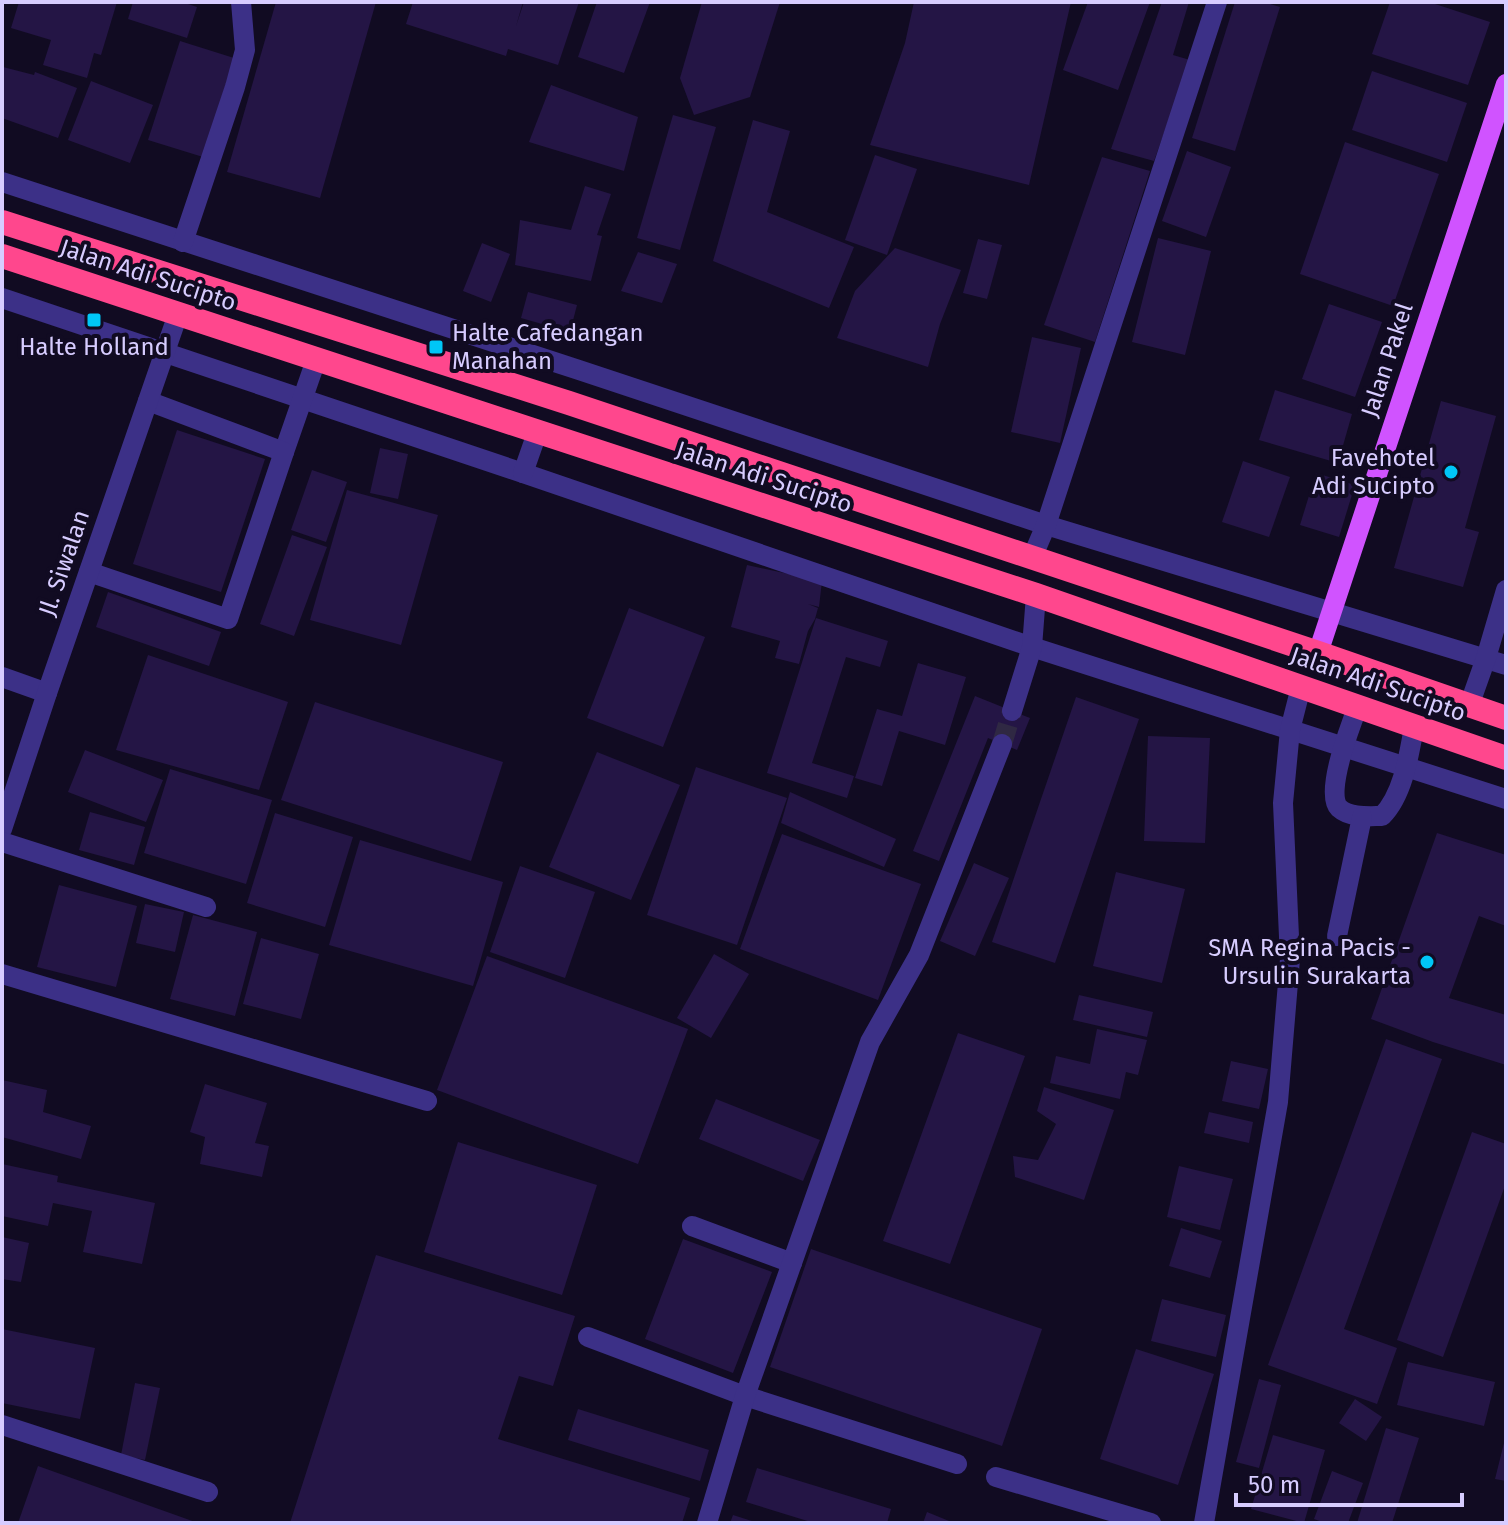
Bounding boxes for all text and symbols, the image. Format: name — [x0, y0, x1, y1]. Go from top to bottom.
street label: Jalan Adi Sucipto — [56, 233, 240, 317]
street label: Jalan Pakel — [1355, 299, 1419, 421]
marker: Halte Holland — [85, 311, 103, 329]
place label: Halte Cafedangan Manahan — [452, 319, 644, 375]
place label: Halte Holland — [19, 333, 169, 361]
marker: Halte Cafedangan Manahan — [427, 338, 445, 356]
street label: Jalan Adi Sucipto — [672, 435, 856, 519]
place label: Favehotel Adi Sucipto — [1312, 444, 1435, 500]
marker: Favehotel Adi Sucipto — [1442, 463, 1460, 481]
street label: Jl. Siwalan — [33, 506, 95, 620]
street label: Jalan Adi Sucipto — [1287, 641, 1469, 727]
place label: SMA Regina Pacis - Ursulin Surakarta — [1208, 934, 1411, 990]
marker: SMA Regina Pacis - Ursulin Surakarta — [1418, 953, 1436, 971]
scale bar — [1236, 1457, 1462, 1507]
text: 50 m — [1248, 1471, 1300, 1499]

